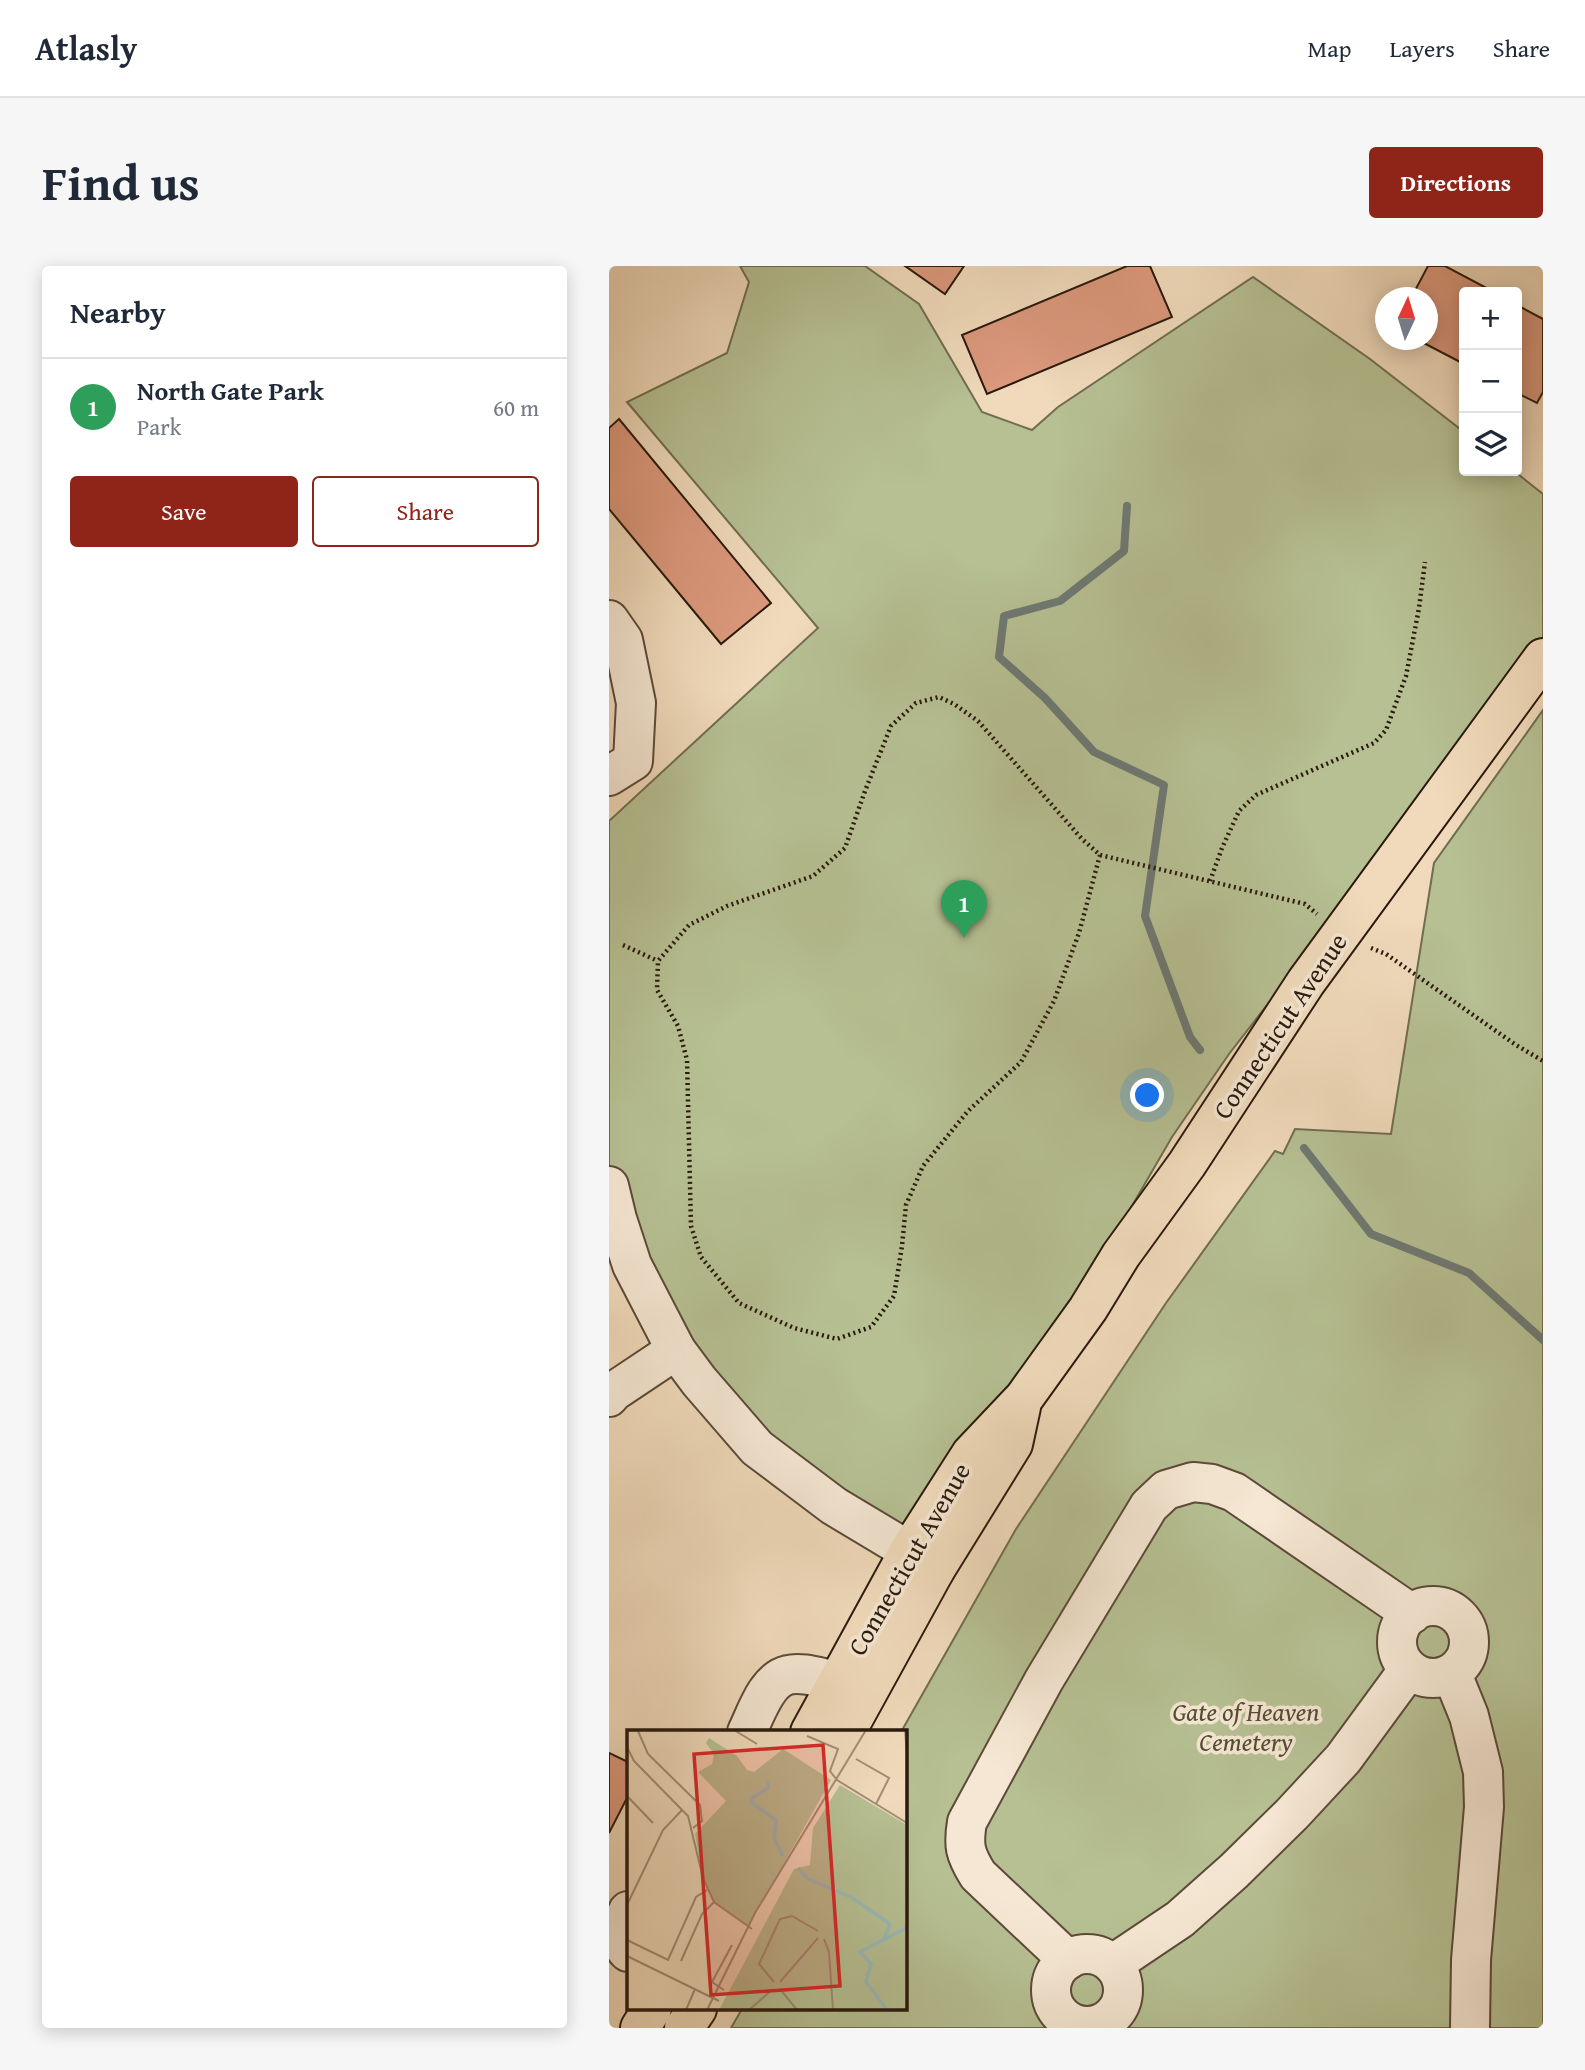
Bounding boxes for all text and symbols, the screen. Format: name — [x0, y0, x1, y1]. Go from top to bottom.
text: Atlasly — [35, 24, 137, 72]
text: Map — [1308, 31, 1351, 66]
text: Layers — [1389, 31, 1455, 66]
text: Share — [1493, 31, 1550, 66]
text: Find us — [42, 146, 200, 218]
button: Directions — [1369, 147, 1543, 218]
north arrow — [1375, 287, 1438, 350]
map controls — [1459, 287, 1522, 476]
button: + — [1459, 287, 1522, 350]
text: Nearby — [70, 290, 166, 334]
button: − — [1459, 350, 1522, 413]
text: North Gate Park — [137, 371, 324, 410]
text: 1 — [87, 391, 99, 424]
text: 60 m — [493, 391, 539, 424]
text: Park — [137, 410, 181, 443]
button: layers — [1459, 413, 1522, 476]
button: Save — [70, 476, 298, 547]
button: Share — [312, 476, 539, 547]
pin: 1 — [941, 880, 987, 938]
street label: Connecticut Avenue — [1203, 925, 1356, 1127]
your location — [1130, 1078, 1164, 1112]
street label: Connecticut Avenue — [837, 1455, 980, 1663]
park label: Gate of Heaven Cemetery — [1173, 1692, 1319, 1761]
inset map — [627, 1730, 907, 2010]

